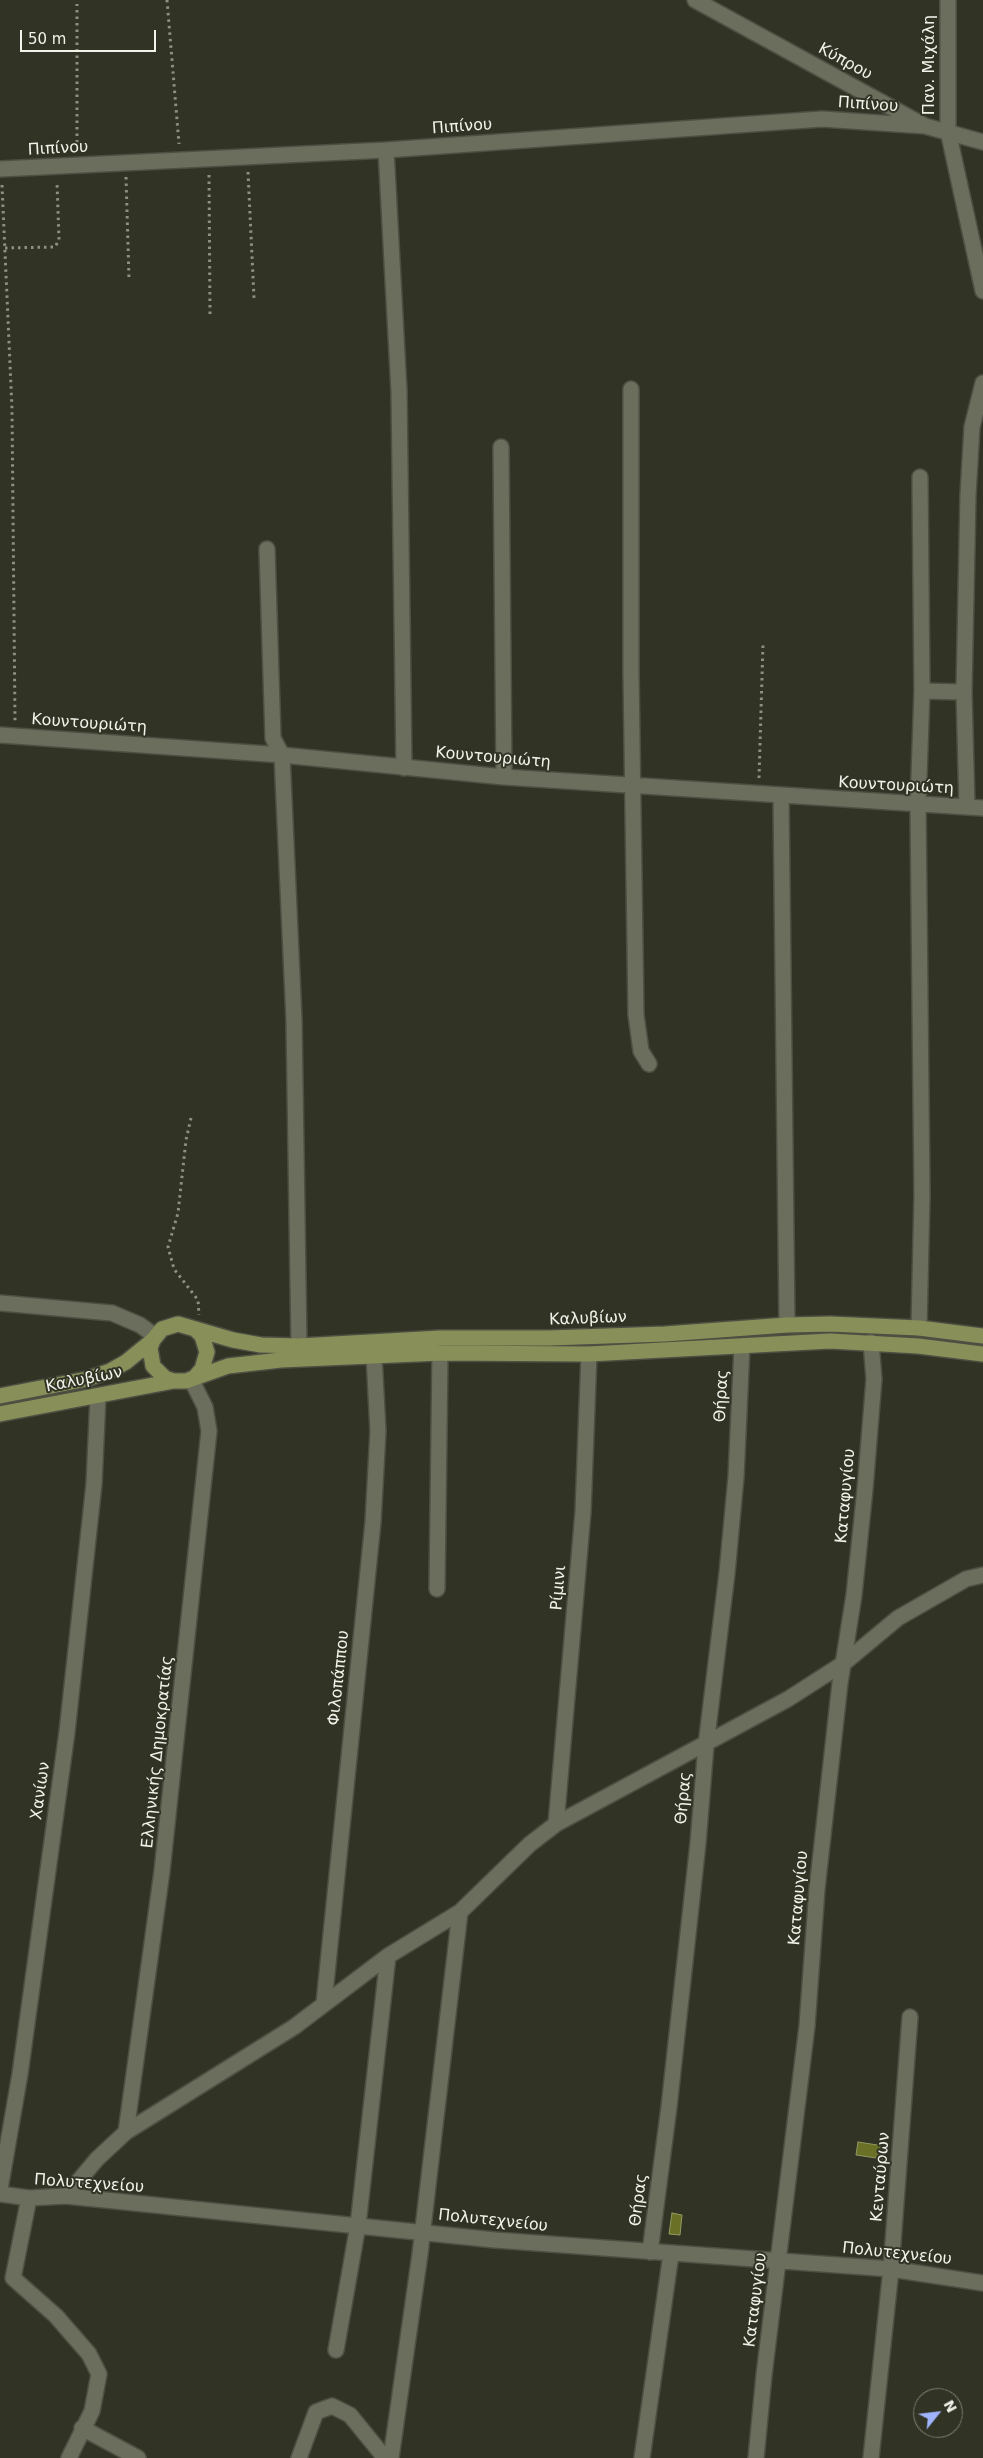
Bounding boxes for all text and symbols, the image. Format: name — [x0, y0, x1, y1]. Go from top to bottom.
street label: Παν. Μιχάλη — [920, 15, 940, 115]
scale bar — [22, 20, 159, 52]
text: 50 m — [28, 30, 66, 48]
street label: Κύπρου — [815, 39, 875, 85]
street label: Πιπίνου — [837, 93, 899, 117]
street label: Πιπίνου — [431, 115, 493, 139]
street label: Πιπίνου — [27, 138, 89, 160]
street label: Κουντουριώτη — [31, 710, 147, 738]
street label: Κουντουριώτη — [434, 743, 552, 773]
street label: Κουντουριώτη — [838, 773, 954, 799]
street label: Καλυβίων — [549, 1308, 627, 1330]
street label: Καλυβίων — [44, 1363, 124, 1397]
street label: Θήρας — [711, 1369, 733, 1423]
street label: Καταφυγίου — [832, 1448, 860, 1544]
street label: Ρίμινι — [547, 1565, 571, 1611]
street label: Φιλοπάππου — [324, 1629, 354, 1727]
street label: Ελληνικής Δημοκρατίας — [138, 1655, 178, 1849]
street label: Χανίων — [27, 1761, 55, 1821]
street label: Θήρας — [672, 1771, 696, 1825]
street label: Καταφυγίου — [785, 1850, 813, 1946]
street label: Κενταύρων — [868, 2131, 894, 2223]
street label: Πολυτεχνείου — [33, 2171, 145, 2197]
street label: Θήρας — [626, 2173, 652, 2227]
street label: Πολυτεχνείου — [437, 2206, 549, 2236]
street label: Πολυτεχνείου — [841, 2239, 953, 2269]
street label: Καταφυγίου — [741, 2252, 771, 2348]
north arrow — [913, 2388, 963, 2438]
text: N — [940, 2397, 960, 2415]

